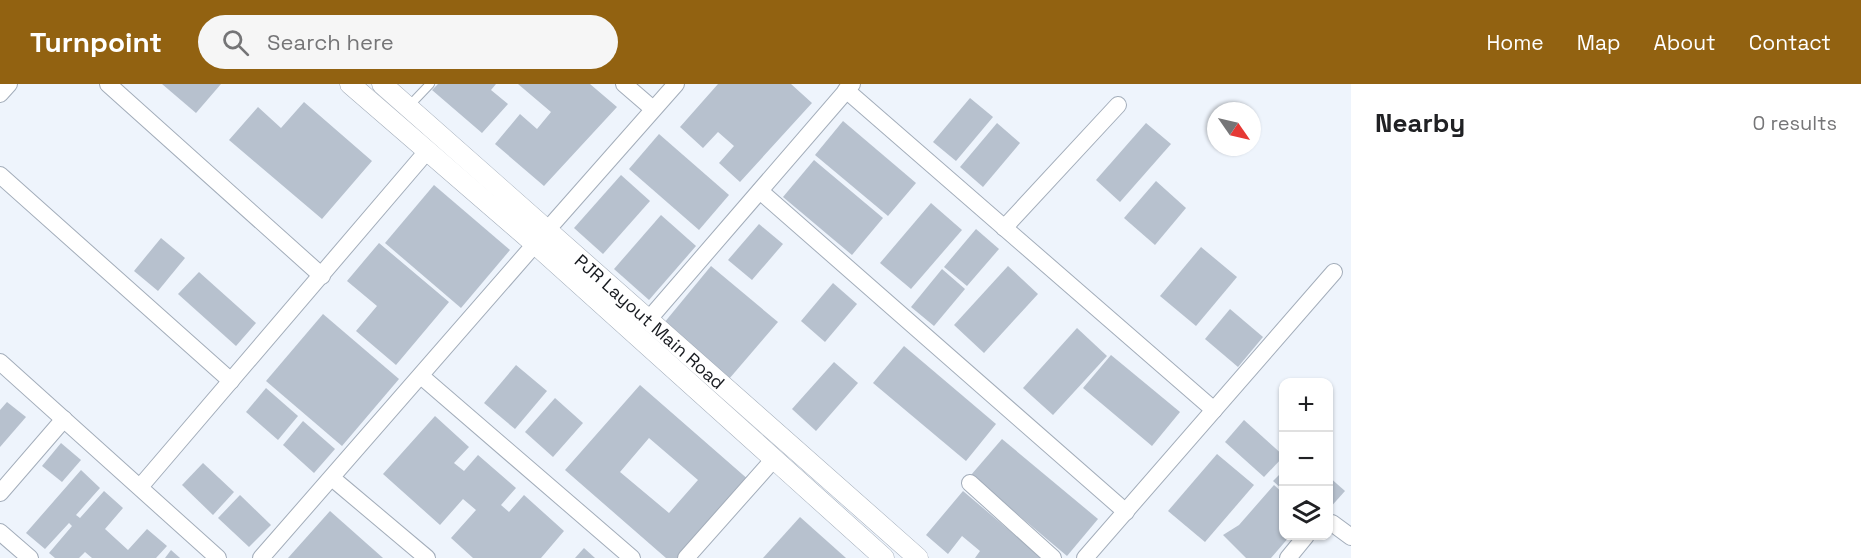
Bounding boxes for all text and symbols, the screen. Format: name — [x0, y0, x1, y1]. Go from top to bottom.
search box — [198, 15, 618, 69]
text: Turnpoint — [30, 24, 162, 60]
icon: search — [219, 26, 252, 59]
text: Search here — [267, 28, 394, 56]
text: Home — [1486, 29, 1544, 56]
text: Map — [1577, 29, 1621, 56]
text: About — [1654, 29, 1716, 56]
text: Contact — [1749, 29, 1831, 56]
north arrow — [1207, 102, 1261, 156]
text: Nearby — [1375, 106, 1465, 140]
text: 0 results — [1753, 110, 1837, 136]
street label: PJR Layout Main Road — [570, 249, 730, 394]
map controls — [1279, 378, 1333, 540]
button: + — [1279, 378, 1333, 432]
button: − — [1279, 432, 1333, 486]
button: layers — [1279, 486, 1333, 540]

